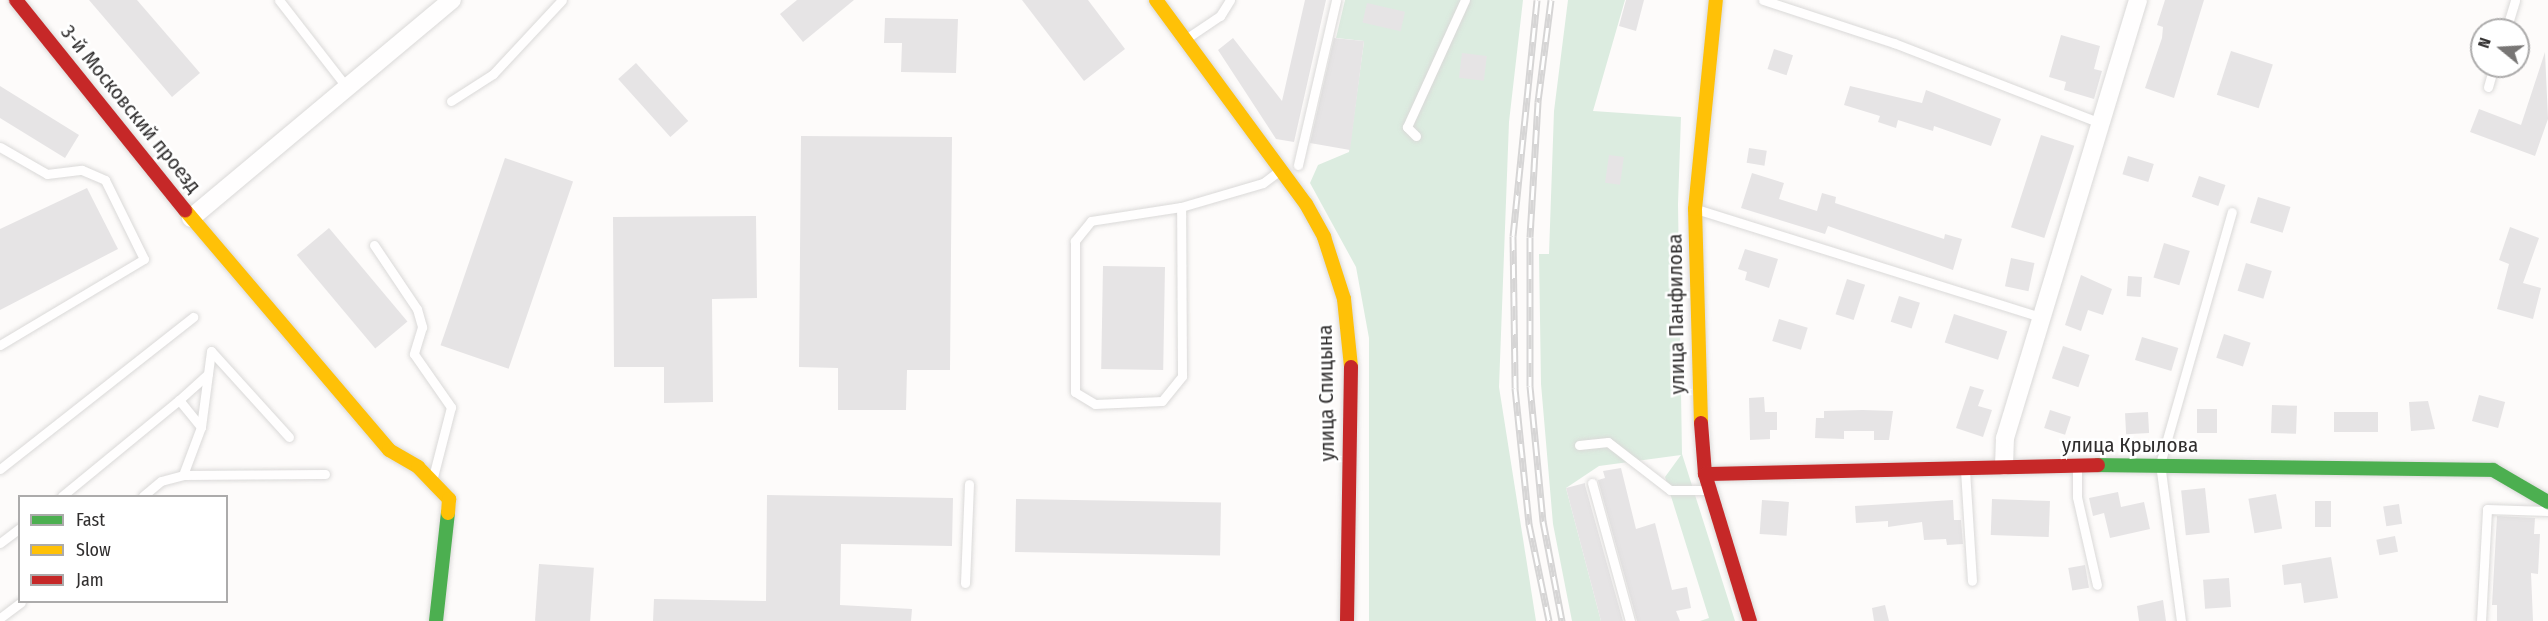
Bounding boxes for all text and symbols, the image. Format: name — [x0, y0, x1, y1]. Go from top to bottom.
north arrow — [2470, 18, 2530, 78]
street label: 3-й Московский проезд — [55, 20, 207, 198]
text: N — [2474, 35, 2495, 50]
street label: улица Панфилова — [1662, 233, 1690, 395]
street label: улица Спицына — [1312, 324, 1340, 462]
street label: улица Крылова — [2062, 432, 2198, 458]
legend — [18, 495, 228, 603]
text: Fast — [76, 509, 105, 531]
text: Slow — [76, 539, 111, 561]
text: Jam — [76, 569, 104, 591]

